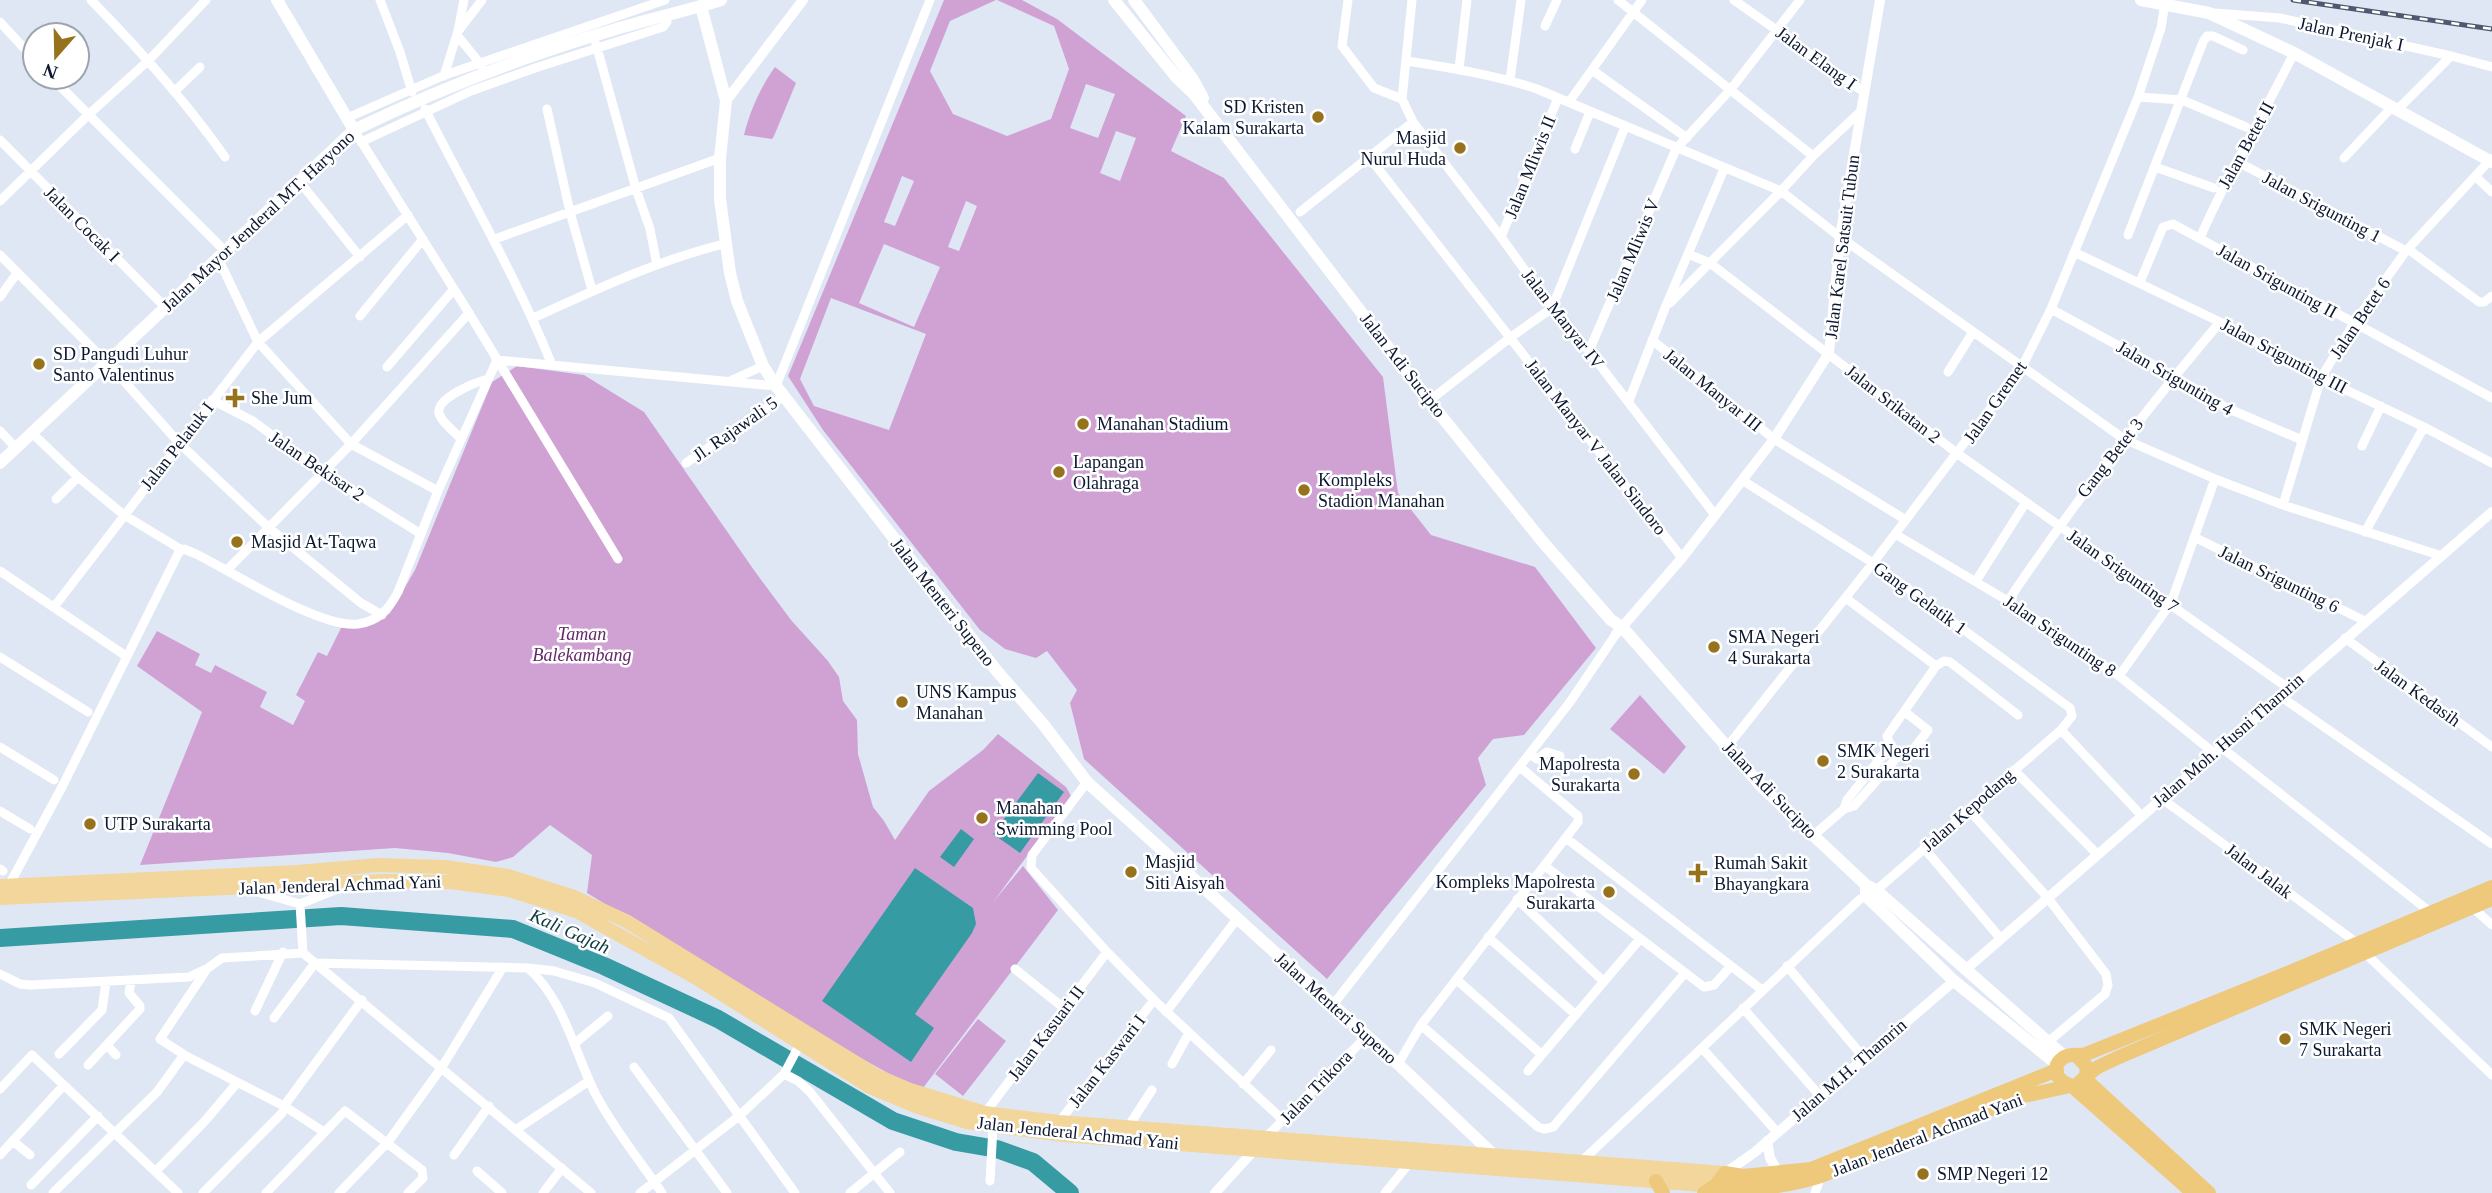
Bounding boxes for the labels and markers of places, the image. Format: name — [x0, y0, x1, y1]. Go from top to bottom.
place label: SD Kristen Kalam Surakarta — [1183, 97, 1304, 138]
marker: SD Kristen Kalam Surakarta — [1310, 109, 1326, 125]
place label: Masjid Nurul Huda — [1361, 128, 1446, 169]
marker: Masjid Nurul Huda — [1452, 140, 1468, 156]
place label: SD Pangudi Luhur Santo Valentinus — [53, 344, 188, 385]
marker: SD Pangudi Luhur Santo Valentinus — [31, 356, 47, 372]
marker: She Jum — [225, 388, 245, 408]
place label: She Jum — [251, 388, 313, 408]
place label: Manahan Stadium — [1097, 414, 1228, 434]
marker: Manahan Stadium — [1075, 416, 1091, 432]
place label: Lapangan Olahraga — [1073, 452, 1144, 493]
marker: Lapangan Olahraga — [1051, 464, 1067, 480]
place label: Kompleks Stadion Manahan — [1318, 470, 1444, 511]
marker: Kompleks Stadion Manahan — [1296, 482, 1312, 498]
place label: Masjid At-Taqwa — [251, 532, 376, 552]
marker: Masjid At-Taqwa — [229, 534, 245, 550]
place label: SMA Negeri 4 Surakarta — [1728, 627, 1820, 668]
marker: SMA Negeri 4 Surakarta — [1706, 639, 1722, 655]
place label: UNS Kampus Manahan — [916, 682, 1017, 723]
marker: UNS Kampus Manahan — [894, 694, 910, 710]
place label: SMK Negeri 2 Surakarta — [1837, 741, 1930, 782]
marker: SMK Negeri 2 Surakarta — [1815, 753, 1831, 769]
place label: Mapolresta Surakarta — [1539, 754, 1620, 795]
marker: Mapolresta Surakarta — [1626, 766, 1642, 782]
place label: Manahan Swimming Pool — [996, 798, 1113, 839]
marker: Manahan Swimming Pool — [974, 810, 990, 826]
place label: UTP Surakarta — [104, 814, 211, 834]
marker: UTP Surakarta — [82, 816, 98, 832]
place label: Masjid Siti Aisyah — [1145, 852, 1225, 893]
place label: Rumah Sakit Bhayangkara — [1714, 853, 1809, 894]
marker: Rumah Sakit Bhayangkara — [1688, 863, 1708, 883]
marker: Masjid Siti Aisyah — [1123, 864, 1139, 880]
place label: Kompleks Mapolresta Surakarta — [1436, 872, 1595, 913]
marker: Kompleks Mapolresta Surakarta — [1601, 884, 1617, 900]
place label: SMK Negeri 7 Surakarta — [2299, 1019, 2392, 1060]
marker: SMK Negeri 7 Surakarta — [2277, 1031, 2293, 1047]
place label: SMP Negeri 12 — [1937, 1164, 2048, 1184]
marker: SMP Negeri 12 — [1915, 1166, 1931, 1182]

